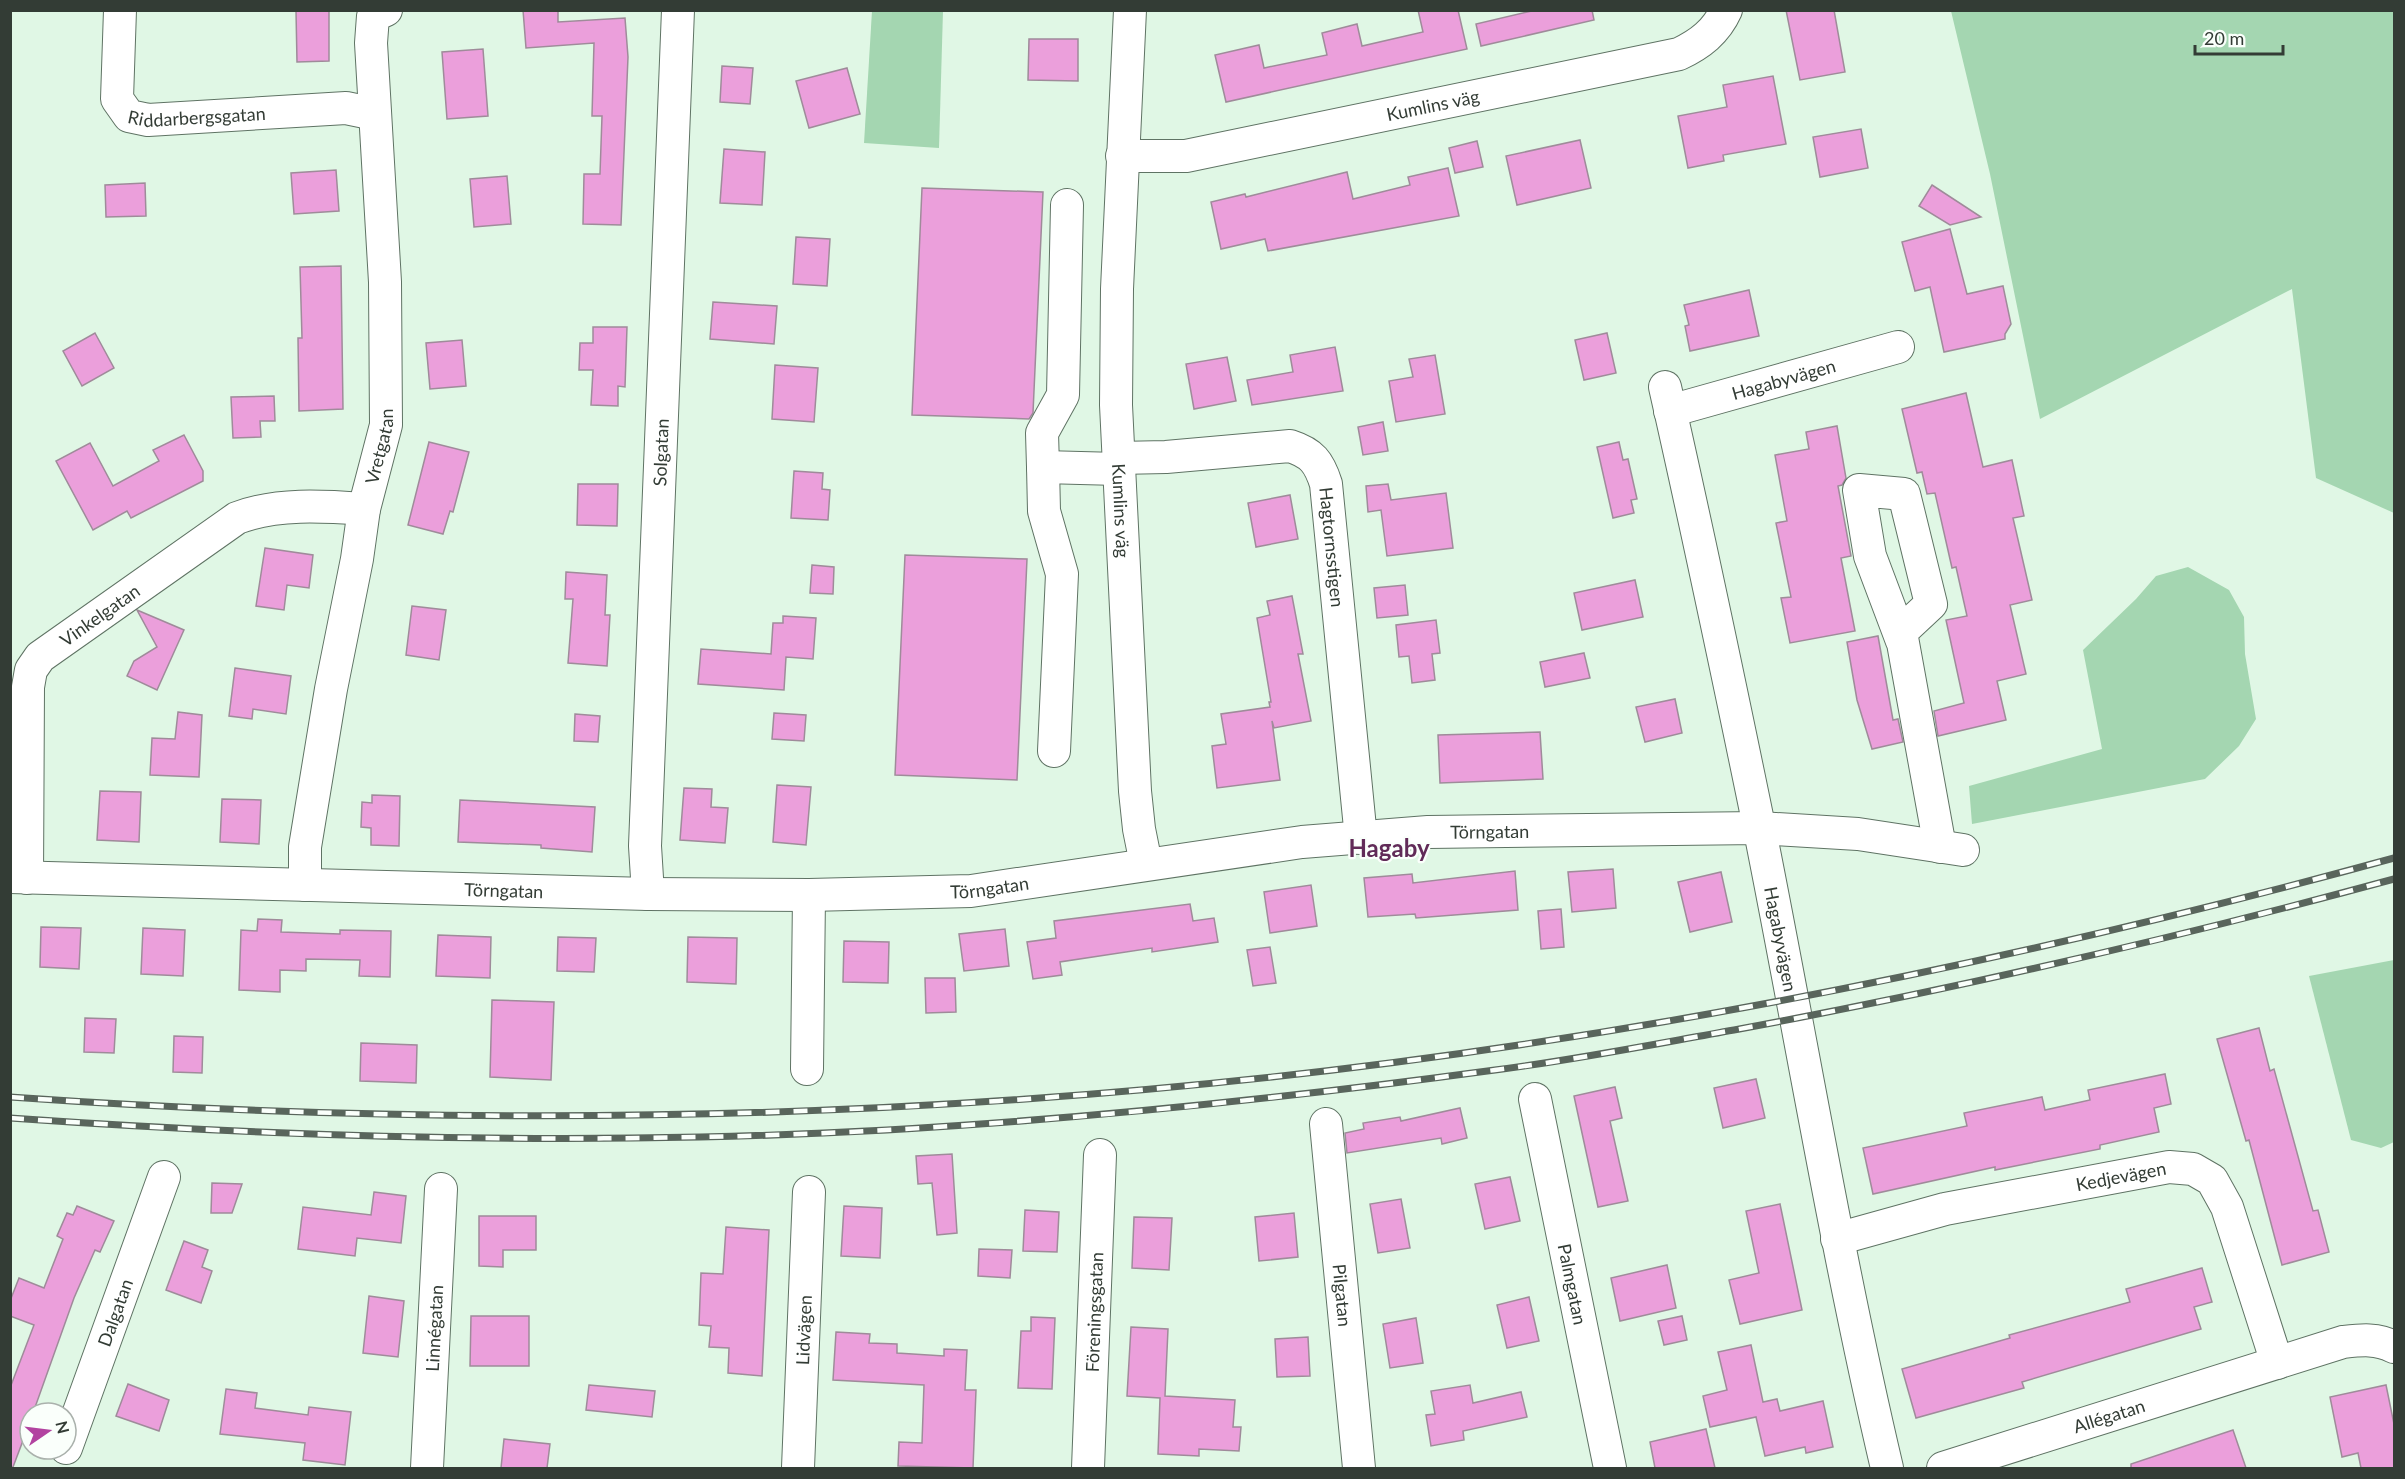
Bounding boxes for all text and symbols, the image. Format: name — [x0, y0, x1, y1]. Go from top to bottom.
scale bar — [2195, 18, 2284, 56]
text: 20 m — [2204, 27, 2244, 49]
street label: Kumlins väg — [1384, 85, 1481, 125]
street label: Riddarbergsgatan — [126, 102, 266, 131]
street label: Hagabyvägen — [1729, 354, 1838, 404]
street label: Vretgatan — [360, 408, 397, 486]
street label: Solgatan — [648, 418, 673, 487]
street label: Kumlins väg — [1108, 463, 1135, 558]
street label: Hagtornsstigen — [1315, 486, 1349, 608]
street label: Vinkelgatan — [55, 579, 144, 651]
street label: Törngatan — [1450, 820, 1529, 843]
district label: Hagaby — [1348, 833, 1430, 862]
street label: Törngatan — [950, 872, 1030, 903]
street label: Törngatan — [464, 878, 544, 902]
street label: Hagabyvägen — [1760, 884, 1802, 993]
street label: Kedjevägen — [2074, 1157, 2168, 1195]
street label: Palmgatan — [1554, 1242, 1592, 1327]
street label: Föreningsgatan — [1081, 1251, 1107, 1373]
street label: Pilgatan — [1328, 1263, 1356, 1328]
street label: Dalgatan — [93, 1276, 137, 1349]
street label: Linnégatan — [421, 1284, 447, 1372]
street label: Lidvägen — [791, 1294, 816, 1366]
street label: Allégatan — [2070, 1394, 2147, 1437]
north arrow — [18, 1401, 78, 1461]
text: N — [52, 1419, 74, 1436]

